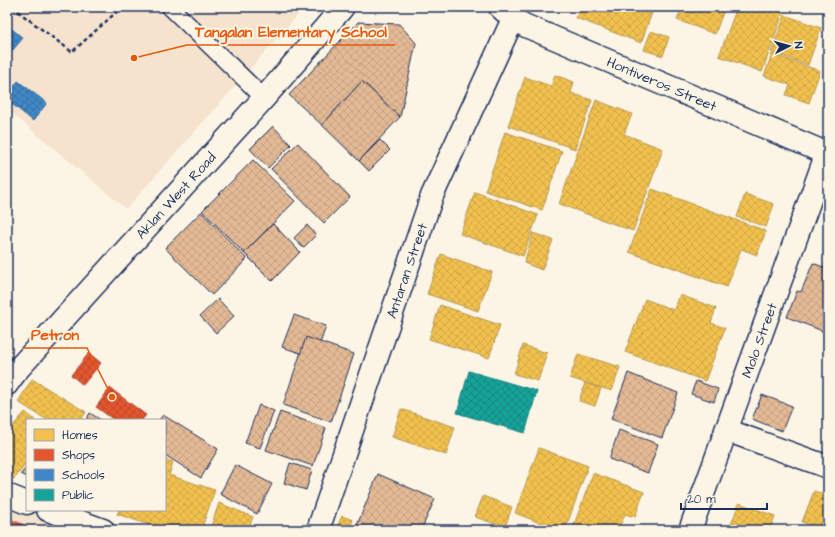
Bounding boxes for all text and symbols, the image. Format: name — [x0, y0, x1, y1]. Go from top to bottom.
callout: Tangalan Elementary School — [187, 18, 395, 45]
text: Tangalan Elementary School — [194, 22, 388, 45]
north arrow — [769, 26, 809, 66]
text: N — [791, 41, 806, 49]
street label: Hontiveros Street — [603, 52, 720, 117]
street label: Aklan West Road — [132, 148, 221, 244]
street label: Antaran Street — [382, 220, 433, 321]
street label: Molo Street — [737, 300, 783, 381]
callout: Petron — [23, 321, 87, 348]
text: Petron — [31, 325, 79, 346]
legend — [26, 419, 166, 511]
text: Homes — [62, 427, 98, 444]
text: Shops — [62, 447, 95, 464]
text: Schools — [62, 467, 105, 484]
scale bar — [681, 485, 767, 511]
text: Public — [62, 487, 94, 504]
text: 20 m — [687, 491, 716, 508]

